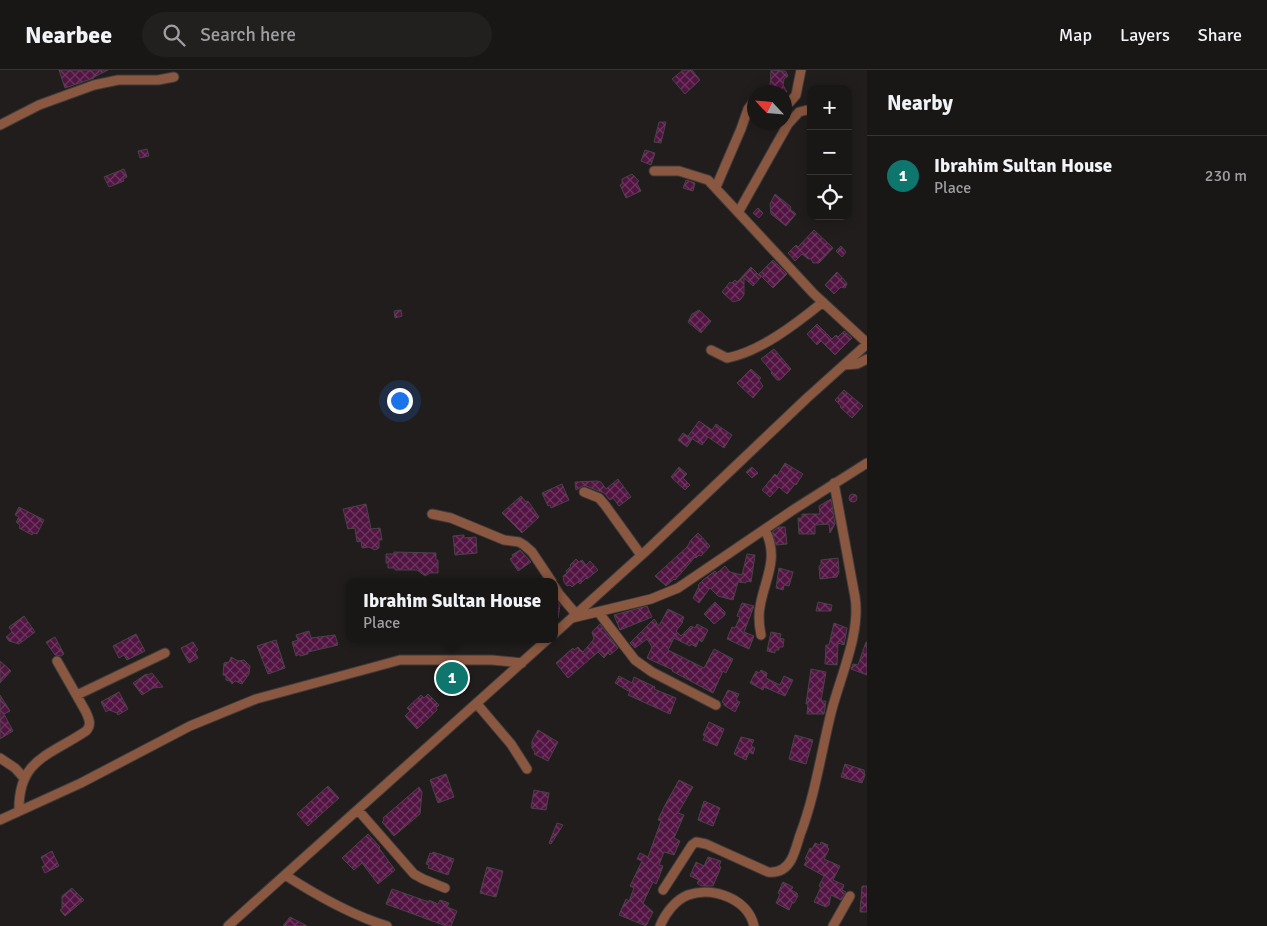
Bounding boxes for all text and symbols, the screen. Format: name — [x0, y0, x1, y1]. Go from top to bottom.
search box — [142, 12, 492, 57]
text: Nearbee — [25, 20, 112, 50]
icon: search — [160, 21, 188, 49]
text: Search here — [200, 23, 296, 47]
text: Map — [1059, 24, 1092, 46]
text: Layers — [1120, 24, 1170, 46]
text: Share — [1198, 24, 1242, 46]
north arrow — [747, 85, 792, 130]
map controls — [807, 85, 852, 220]
button: + — [807, 85, 852, 130]
text: Nearby — [887, 90, 953, 116]
button: − — [807, 130, 852, 175]
text: Ibrahim Sultan House — [934, 154, 1112, 178]
text: 1 — [899, 166, 907, 186]
text: 230 m — [1205, 166, 1247, 186]
button: locate — [807, 175, 852, 220]
text: Place — [934, 178, 971, 198]
your location — [387, 388, 413, 414]
popup — [346, 578, 558, 643]
text: Ibrahim Sultan House — [363, 589, 541, 613]
text: Place — [363, 613, 400, 633]
pin: 1 — [436, 659, 468, 697]

